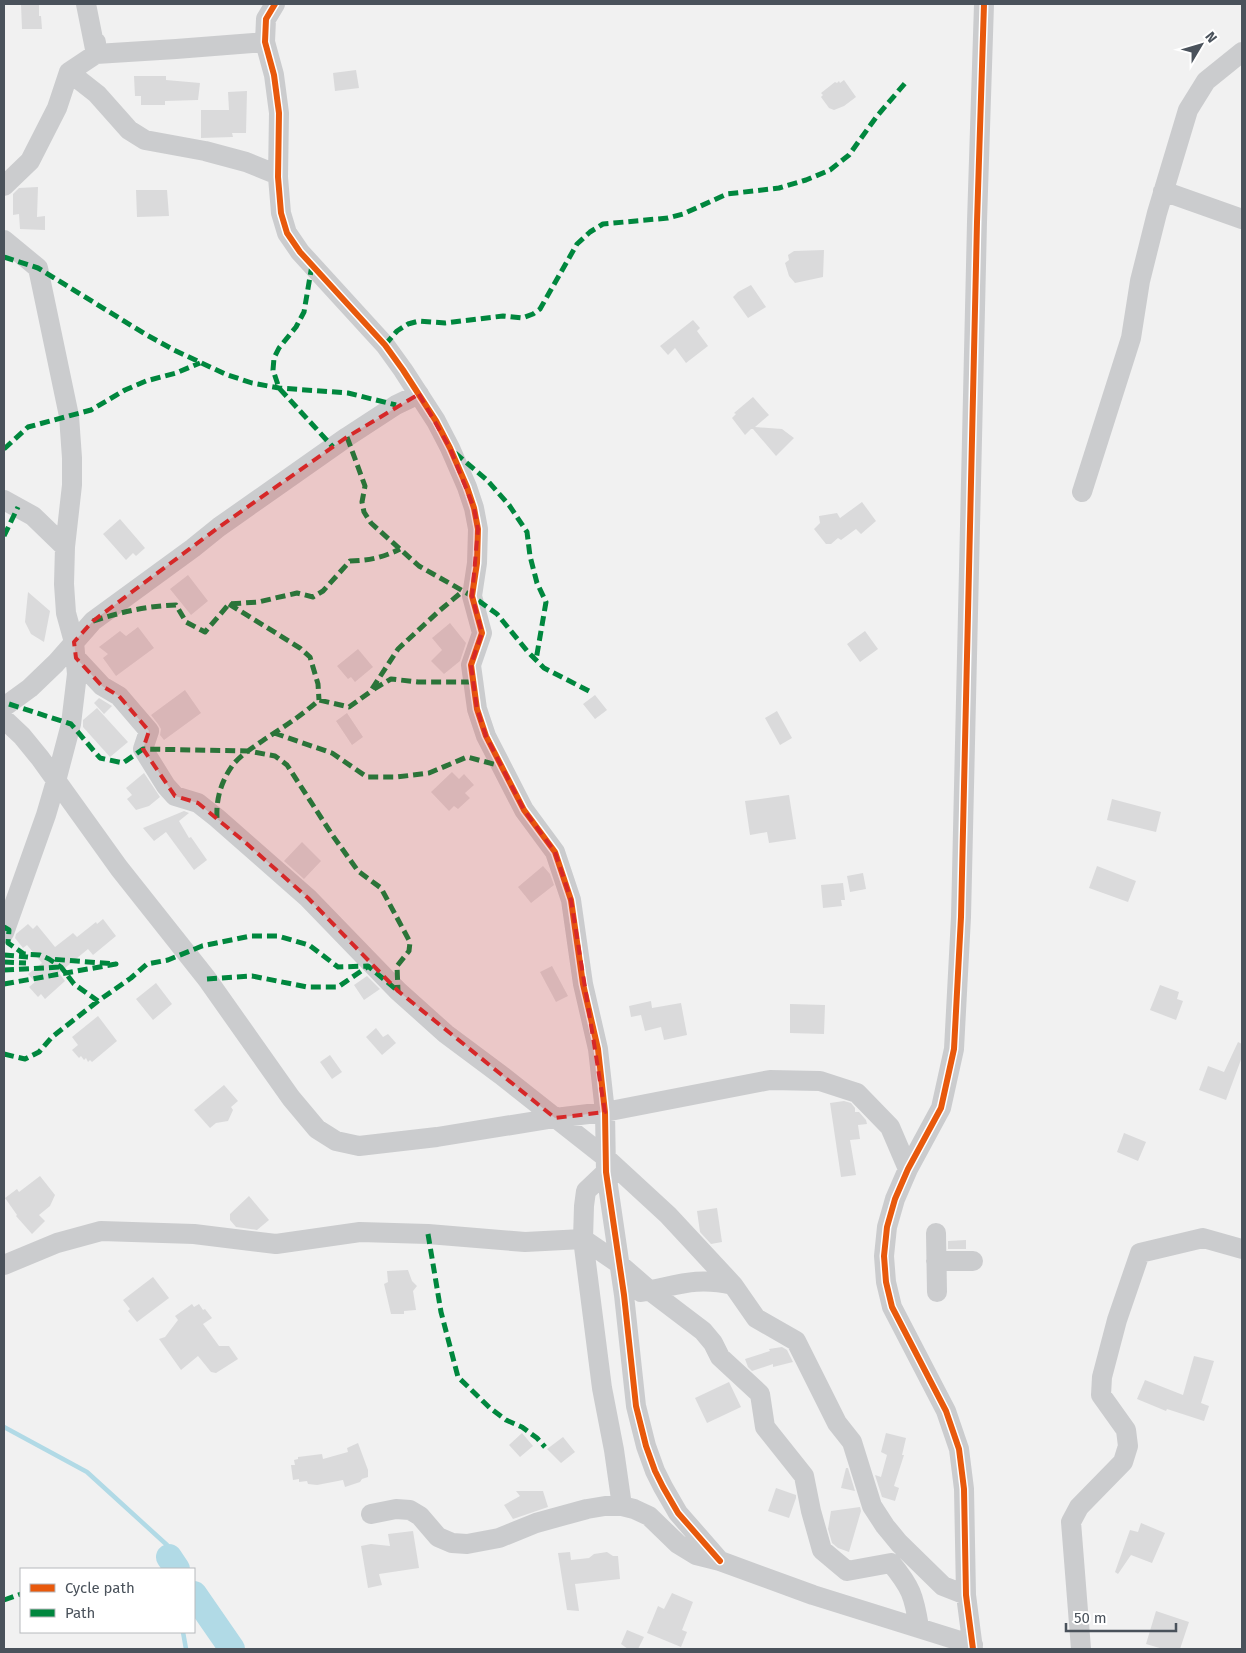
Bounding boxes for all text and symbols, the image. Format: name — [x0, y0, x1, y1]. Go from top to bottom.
north arrow — [1176, 20, 1226, 70]
text: N — [1201, 28, 1220, 46]
legend — [20, 1568, 195, 1633]
text: Cycle path — [65, 1579, 135, 1597]
scale bar — [1066, 1600, 1176, 1632]
text: Path — [65, 1604, 95, 1622]
text: 50 m — [1074, 1609, 1107, 1627]

